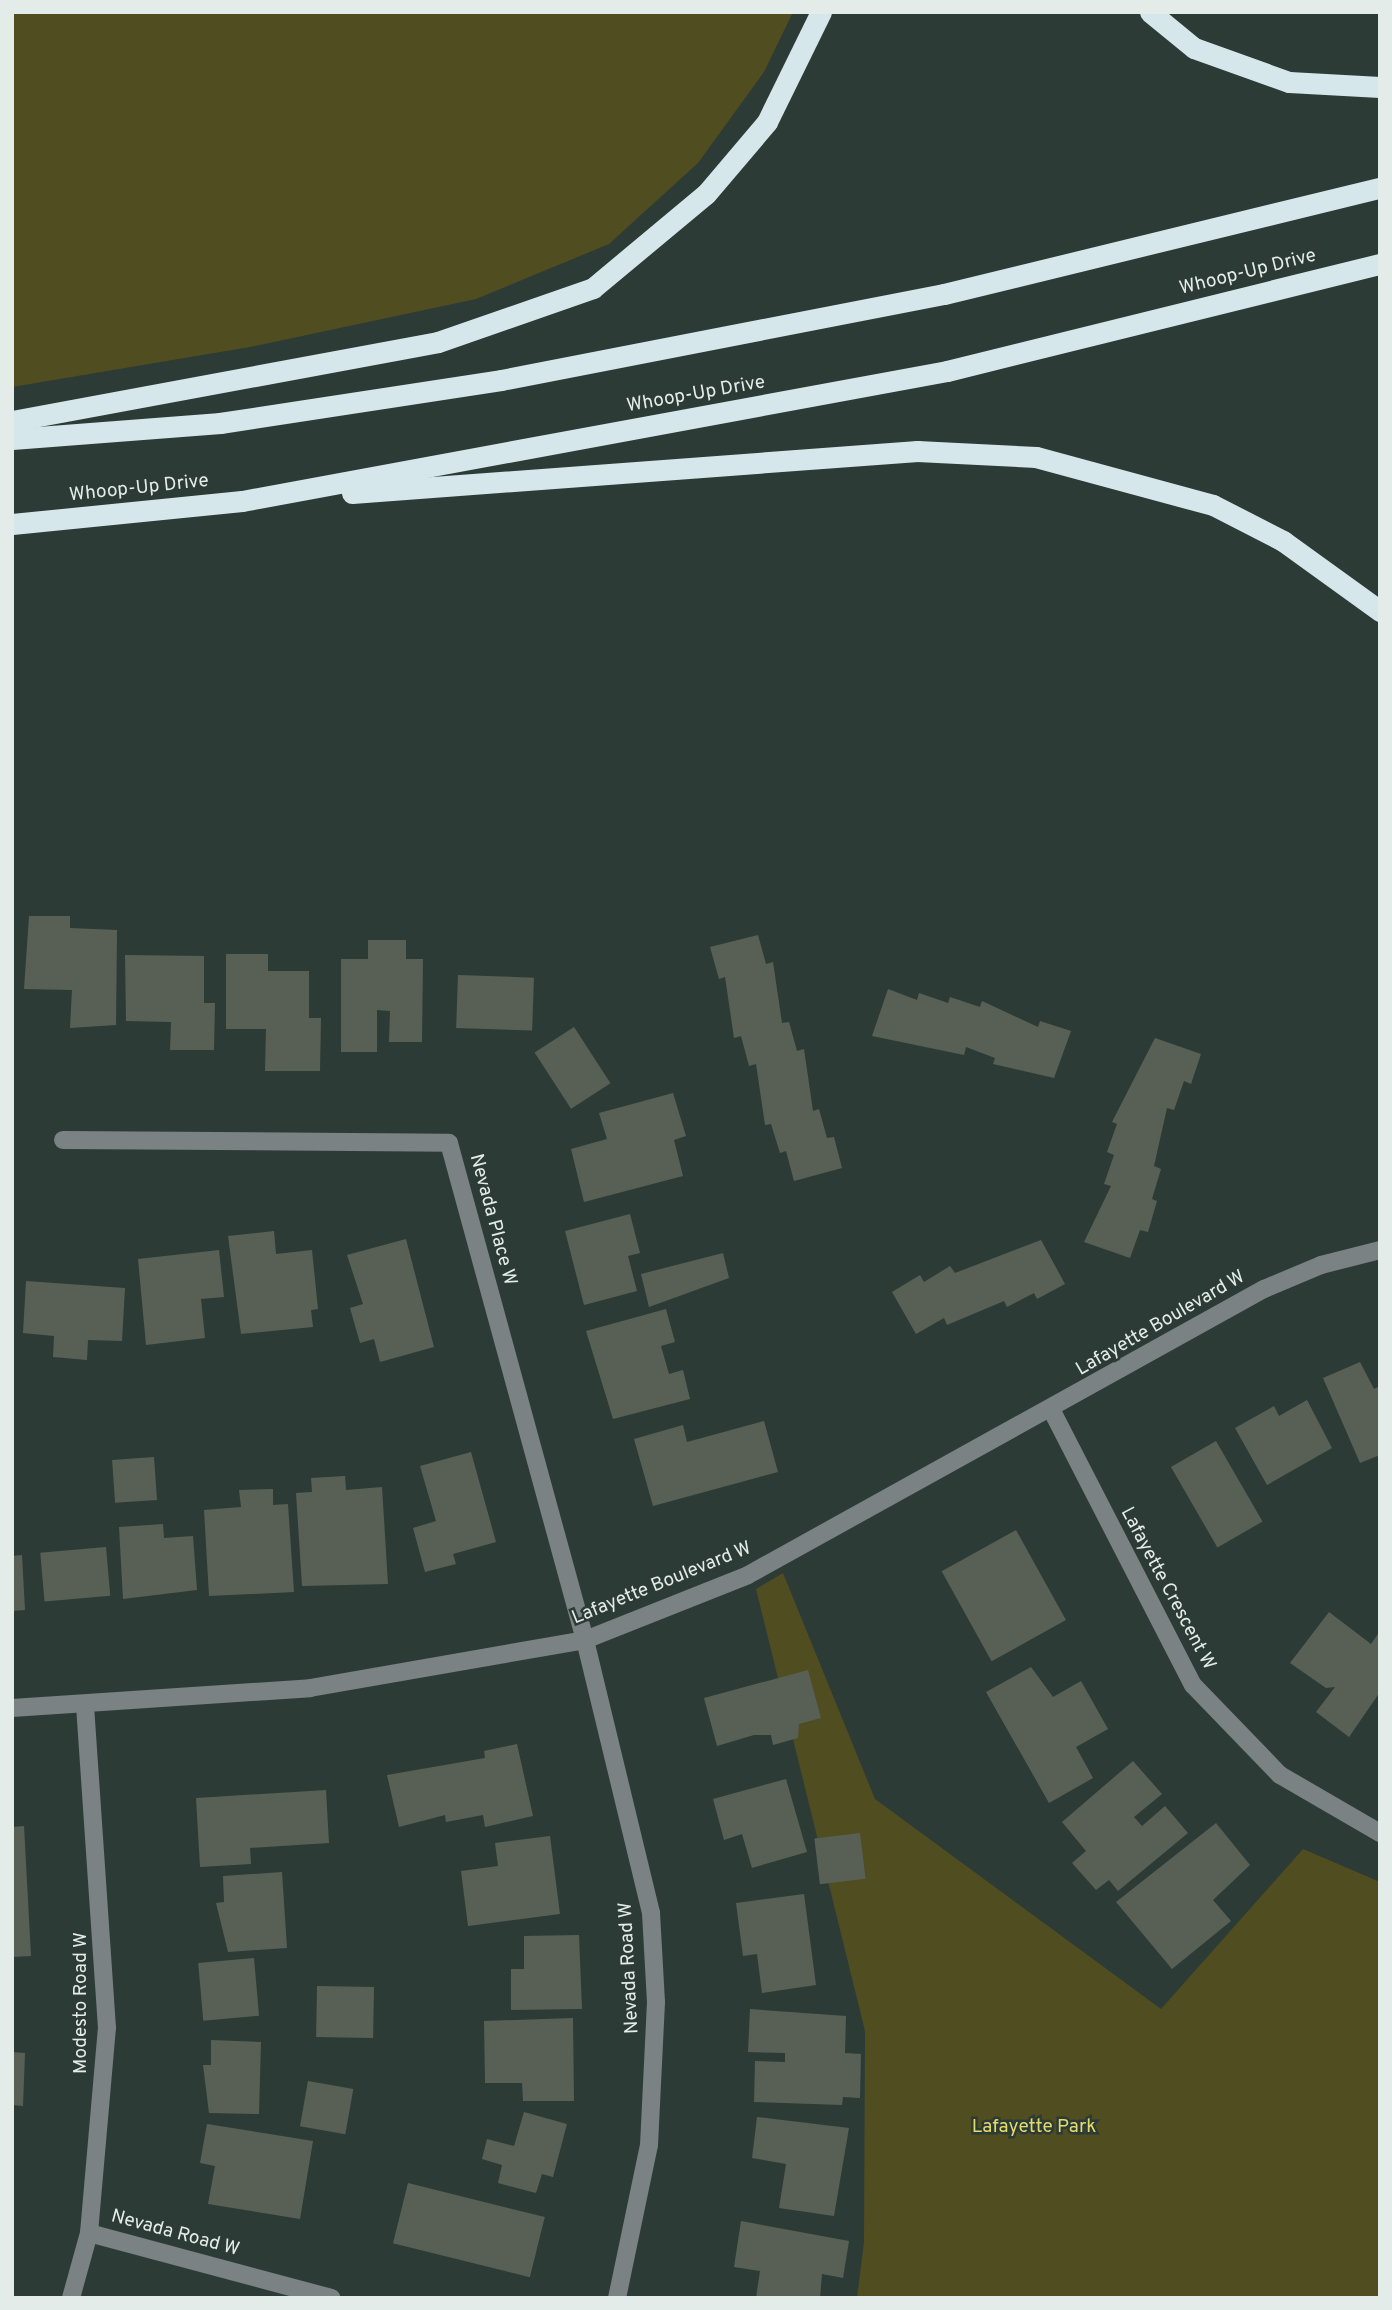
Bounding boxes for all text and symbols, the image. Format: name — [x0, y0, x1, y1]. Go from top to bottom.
street label: Whoop-Up Drive — [1177, 245, 1319, 301]
street label: Whoop-Up Drive — [625, 372, 767, 418]
street label: Whoop-Up Drive — [68, 470, 210, 508]
street label: Nevada Place W — [463, 1152, 521, 1288]
street label: Lafayette Boulevard W — [1072, 1266, 1250, 1382]
street label: Lafayette Crescent W — [1114, 1504, 1220, 1674]
street label: Lafayette Boulevard W — [569, 1538, 755, 1630]
street label: Nevada Road W — [615, 1901, 645, 2035]
street label: Modesto Road W — [71, 1932, 93, 2074]
park label: Lafayette Park — [972, 2117, 1096, 2139]
street label: Nevada Road W — [108, 2206, 242, 2262]

